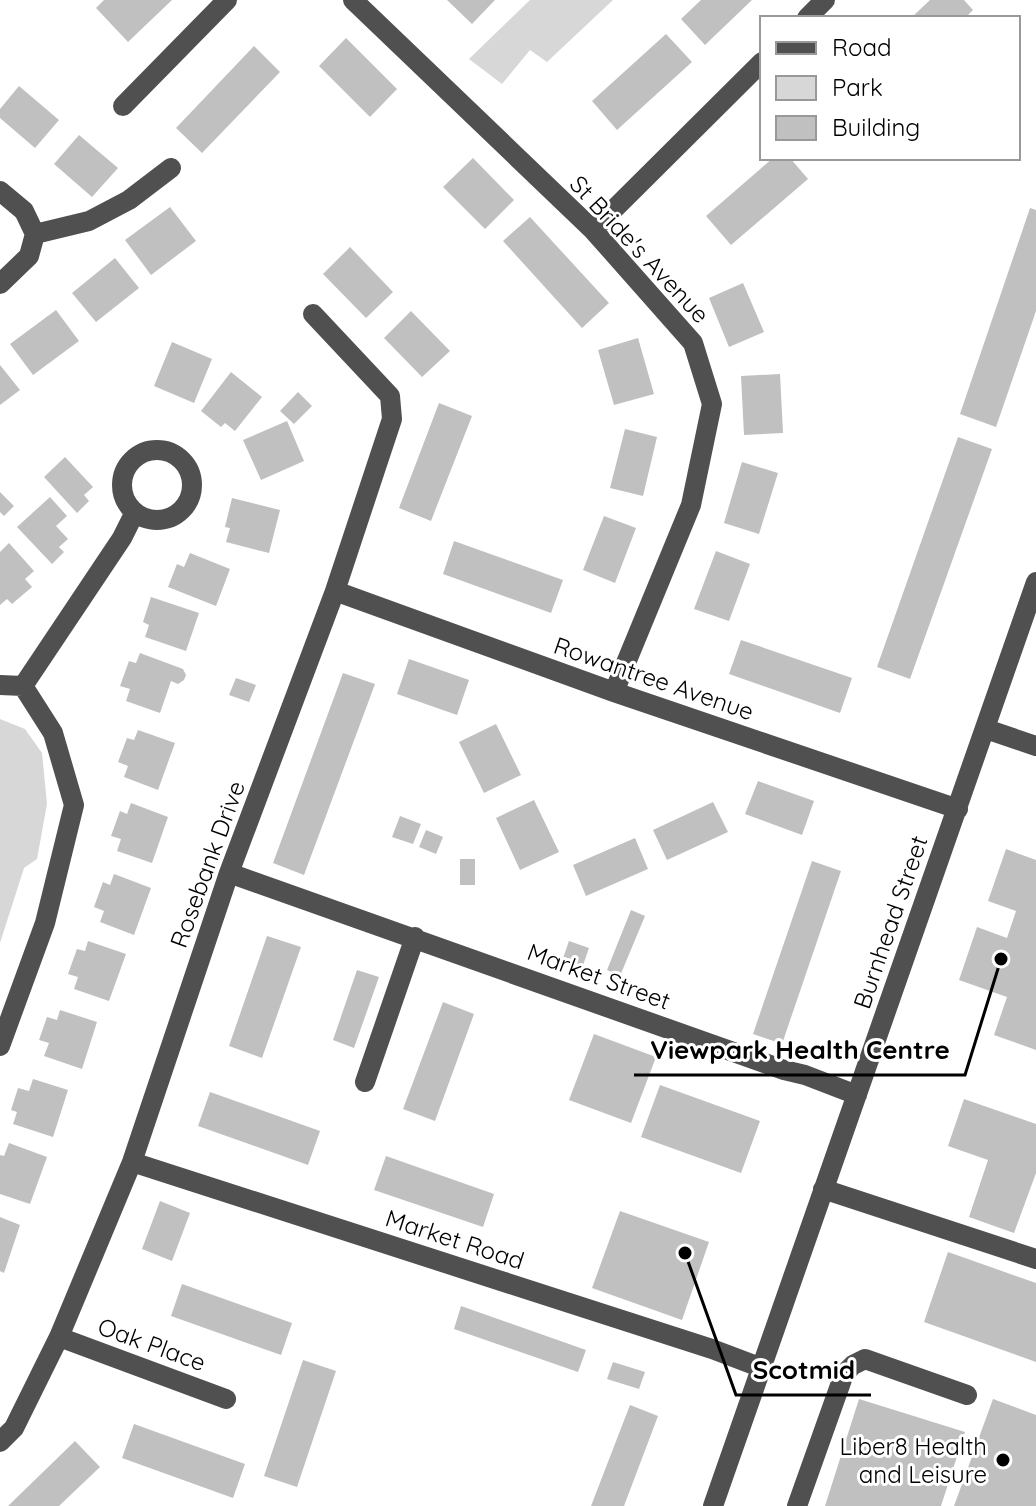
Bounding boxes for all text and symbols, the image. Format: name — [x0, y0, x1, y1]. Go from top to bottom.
legend — [760, 16, 1020, 160]
text: Road — [832, 32, 892, 62]
text: Park — [832, 72, 883, 102]
text: Building — [832, 112, 920, 142]
street label: St Bride's Avenue — [564, 169, 716, 329]
street label: Rowantree Avenue — [550, 630, 758, 726]
street label: Rosebank Drive — [163, 776, 251, 952]
street label: Burnhead Street — [846, 832, 934, 1012]
street label: Market Street — [523, 936, 675, 1016]
callout: Viewpark Health Centre — [634, 1025, 965, 1075]
text: Viewpark Health Centre — [650, 1033, 950, 1066]
street label: Market Road — [382, 1203, 528, 1275]
street label: Oak Place — [94, 1311, 210, 1377]
callout: Scotmid — [736, 1345, 871, 1395]
text: Scotmid — [753, 1353, 855, 1386]
place label: Liber8 Health and Leisure — [840, 1431, 987, 1489]
marker: Liber8 Health and Leisure — [994, 1451, 1012, 1469]

